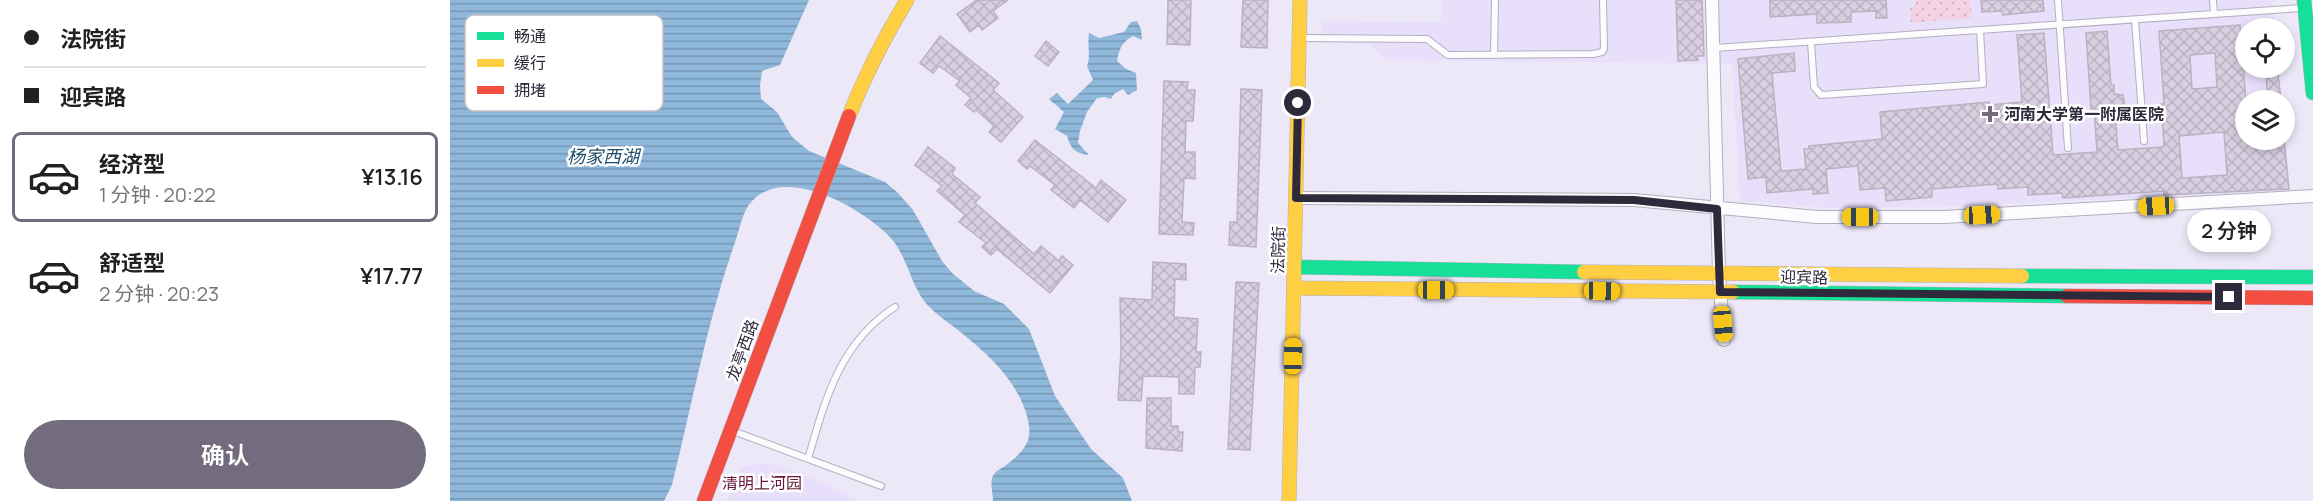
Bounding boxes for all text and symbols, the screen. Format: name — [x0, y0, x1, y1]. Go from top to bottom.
legend — [465, 15, 663, 111]
map controls — [2235, 18, 2295, 150]
button: locate — [2235, 18, 2295, 78]
text: 法院街 — [60, 24, 126, 54]
text: 畅通 — [514, 25, 546, 47]
text: 缓行 — [514, 52, 546, 74]
text: 拥堵 — [514, 79, 546, 101]
text: 迎宾路 — [60, 82, 126, 112]
route start — [1284, 89, 1311, 116]
button: layers — [2235, 90, 2295, 150]
place label: 河南大学第一附属医院 — [2004, 103, 2164, 125]
marker: 河南大学第一附属医院 — [1981, 105, 1999, 123]
water label: 杨家西湖 — [567, 144, 642, 168]
text: 经济型 — [99, 149, 165, 179]
icon: car — [27, 150, 81, 204]
text: ¥13.16 — [361, 162, 423, 192]
text: 1 分钟 · 20:22 — [99, 181, 216, 208]
car — [2138, 196, 2174, 216]
car — [1964, 205, 2000, 225]
car — [1842, 208, 1878, 226]
callout: 2 分钟 — [2187, 210, 2271, 252]
text: 2 分钟 — [2201, 217, 2257, 244]
street label: 法院街 — [1267, 226, 1289, 274]
text: 舒适型 — [99, 248, 165, 278]
icon: car — [27, 249, 81, 303]
text: ¥17.77 — [360, 261, 423, 291]
street label: 迎宾路 — [1780, 266, 1828, 288]
text: 2 分钟 · 20:23 — [99, 280, 219, 307]
car — [1418, 281, 1454, 299]
car — [1584, 282, 1620, 300]
route end — [2215, 283, 2242, 310]
car — [1712, 305, 1734, 343]
street label: 龙亭西路 — [721, 316, 763, 384]
car — [1284, 338, 1302, 374]
button: 确认 — [24, 420, 426, 489]
park label: 清明上河园 — [722, 472, 802, 494]

